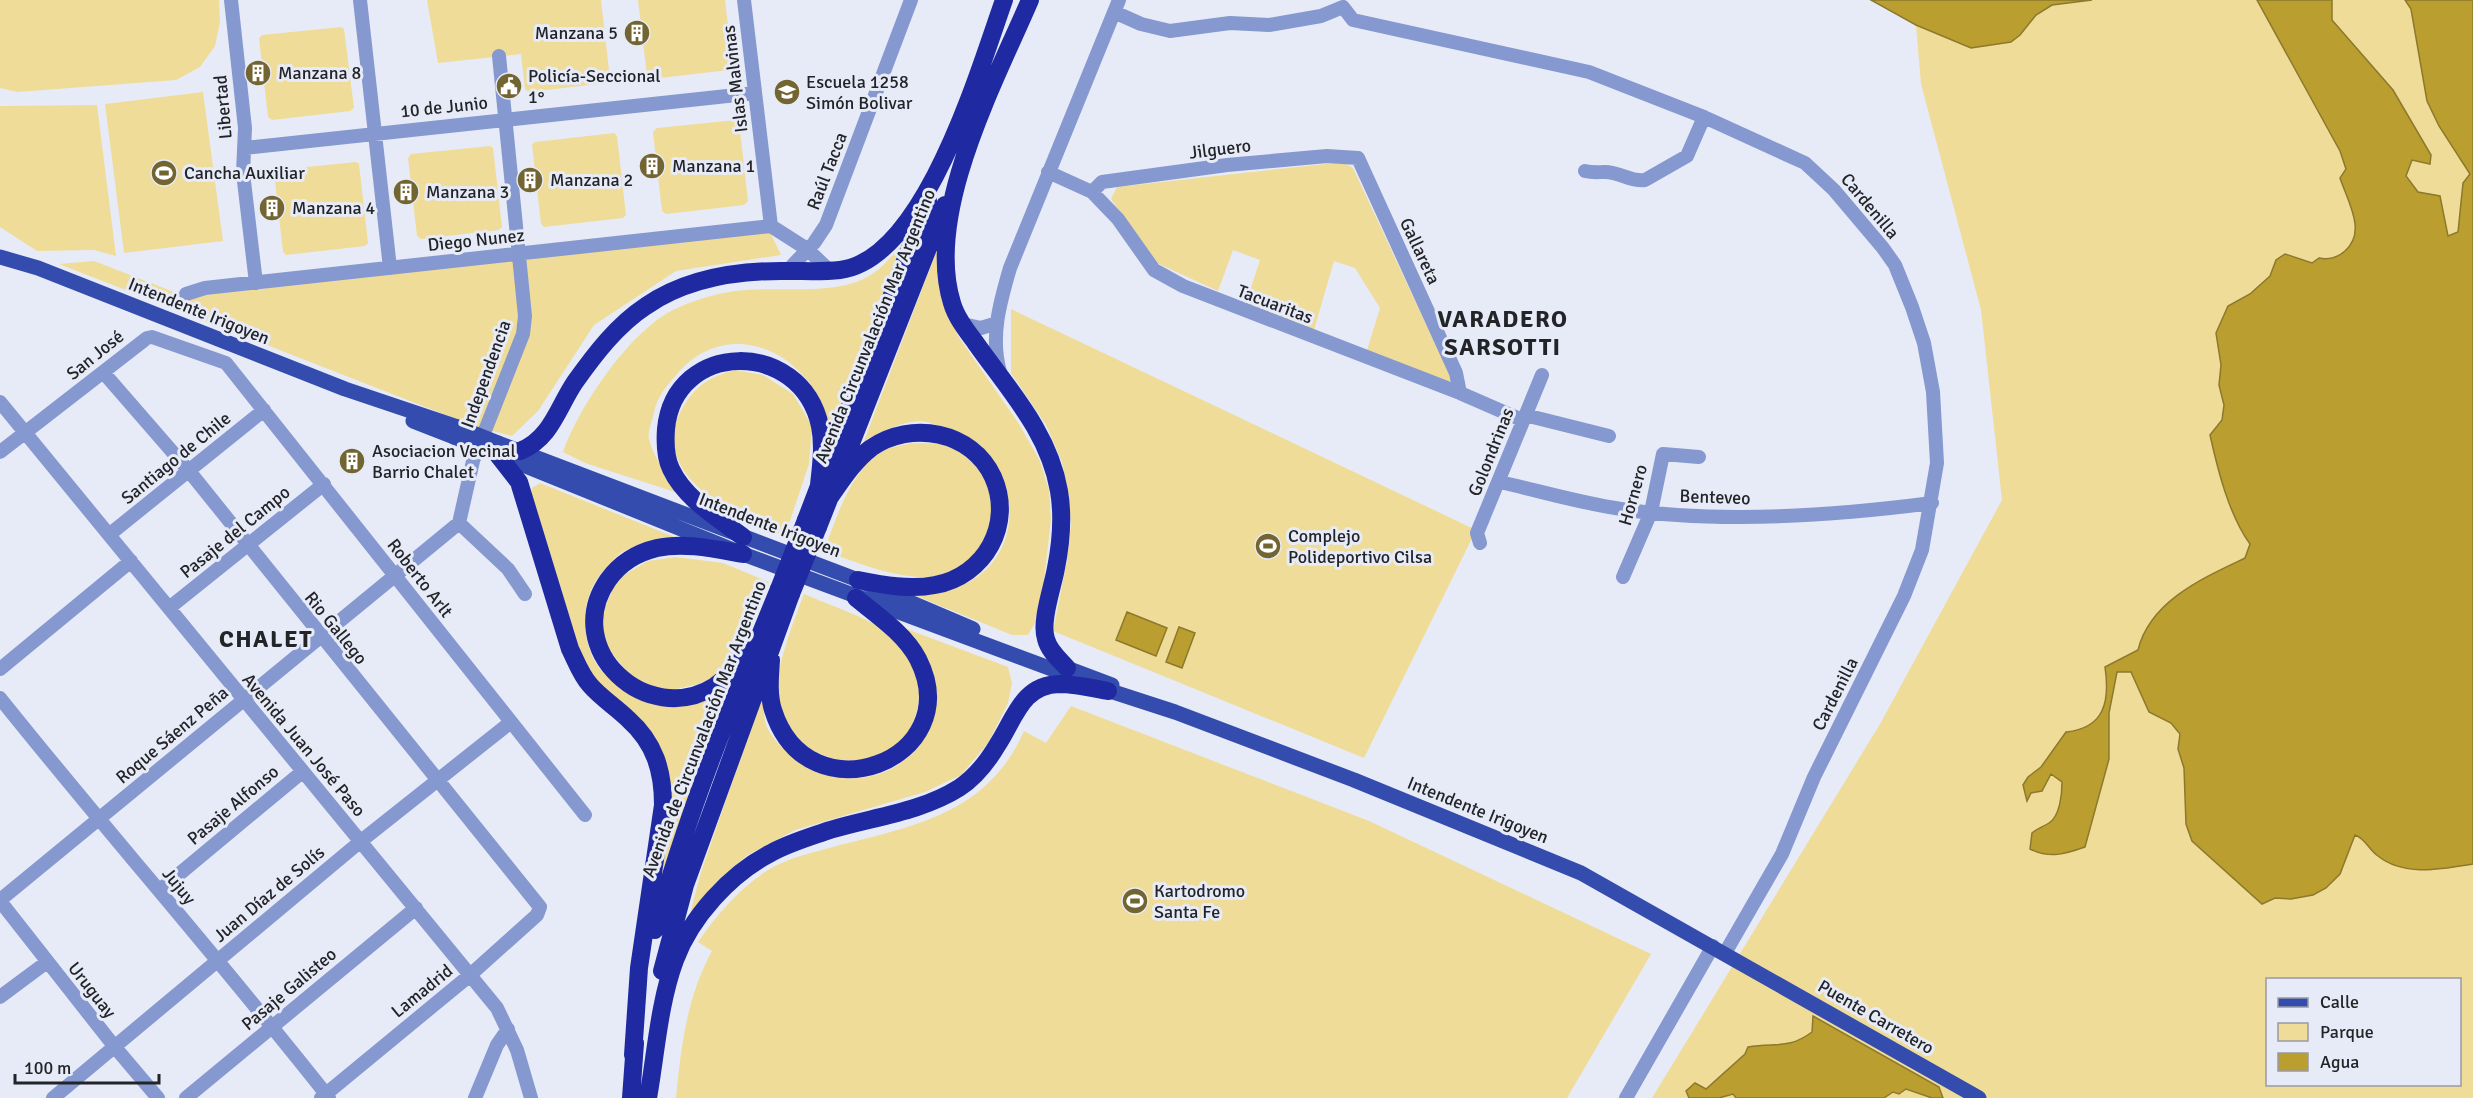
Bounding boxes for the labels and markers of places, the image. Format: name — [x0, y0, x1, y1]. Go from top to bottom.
building icon: Manzana 5 — [622, 18, 652, 48]
place label: Manzana 5 — [535, 22, 618, 44]
building icon: Manzana 8 — [243, 58, 273, 88]
place label: Manzana 8 — [278, 62, 361, 84]
place label: Policía-Seccional 1° — [528, 65, 661, 108]
public building icon: Policía-Seccional 1° — [494, 71, 524, 101]
place label: Escuela 1258 Simón Bolivar — [806, 71, 913, 114]
school or university icon: Escuela 1258 Simón Bolivar — [772, 77, 802, 107]
building icon: Manzana 1 — [637, 151, 667, 181]
place label: Manzana 1 — [672, 155, 755, 177]
sports icon: Cancha Auxiliar — [149, 158, 179, 188]
place label: Cancha Auxiliar — [184, 162, 305, 184]
building icon: Manzana 2 — [515, 165, 545, 195]
place label: Manzana 2 — [550, 169, 633, 191]
building icon: Manzana 3 — [391, 177, 421, 207]
place label: Manzana 3 — [426, 181, 509, 203]
building icon: Manzana 4 — [257, 193, 287, 223]
place label: Manzana 4 — [292, 197, 376, 219]
place label: Asociacion Vecinal Barrio Chalet — [372, 440, 516, 483]
building icon: Asociacion Vecinal Barrio Chalet — [337, 446, 367, 476]
place label: Complejo Polideportivo Cilsa — [1288, 525, 1432, 568]
sports icon: Complejo Polideportivo Cilsa — [1253, 531, 1283, 561]
place label: Kartodromo Santa Fe — [1154, 880, 1245, 923]
sports icon: Kartodromo Santa Fe — [1120, 886, 1150, 916]

